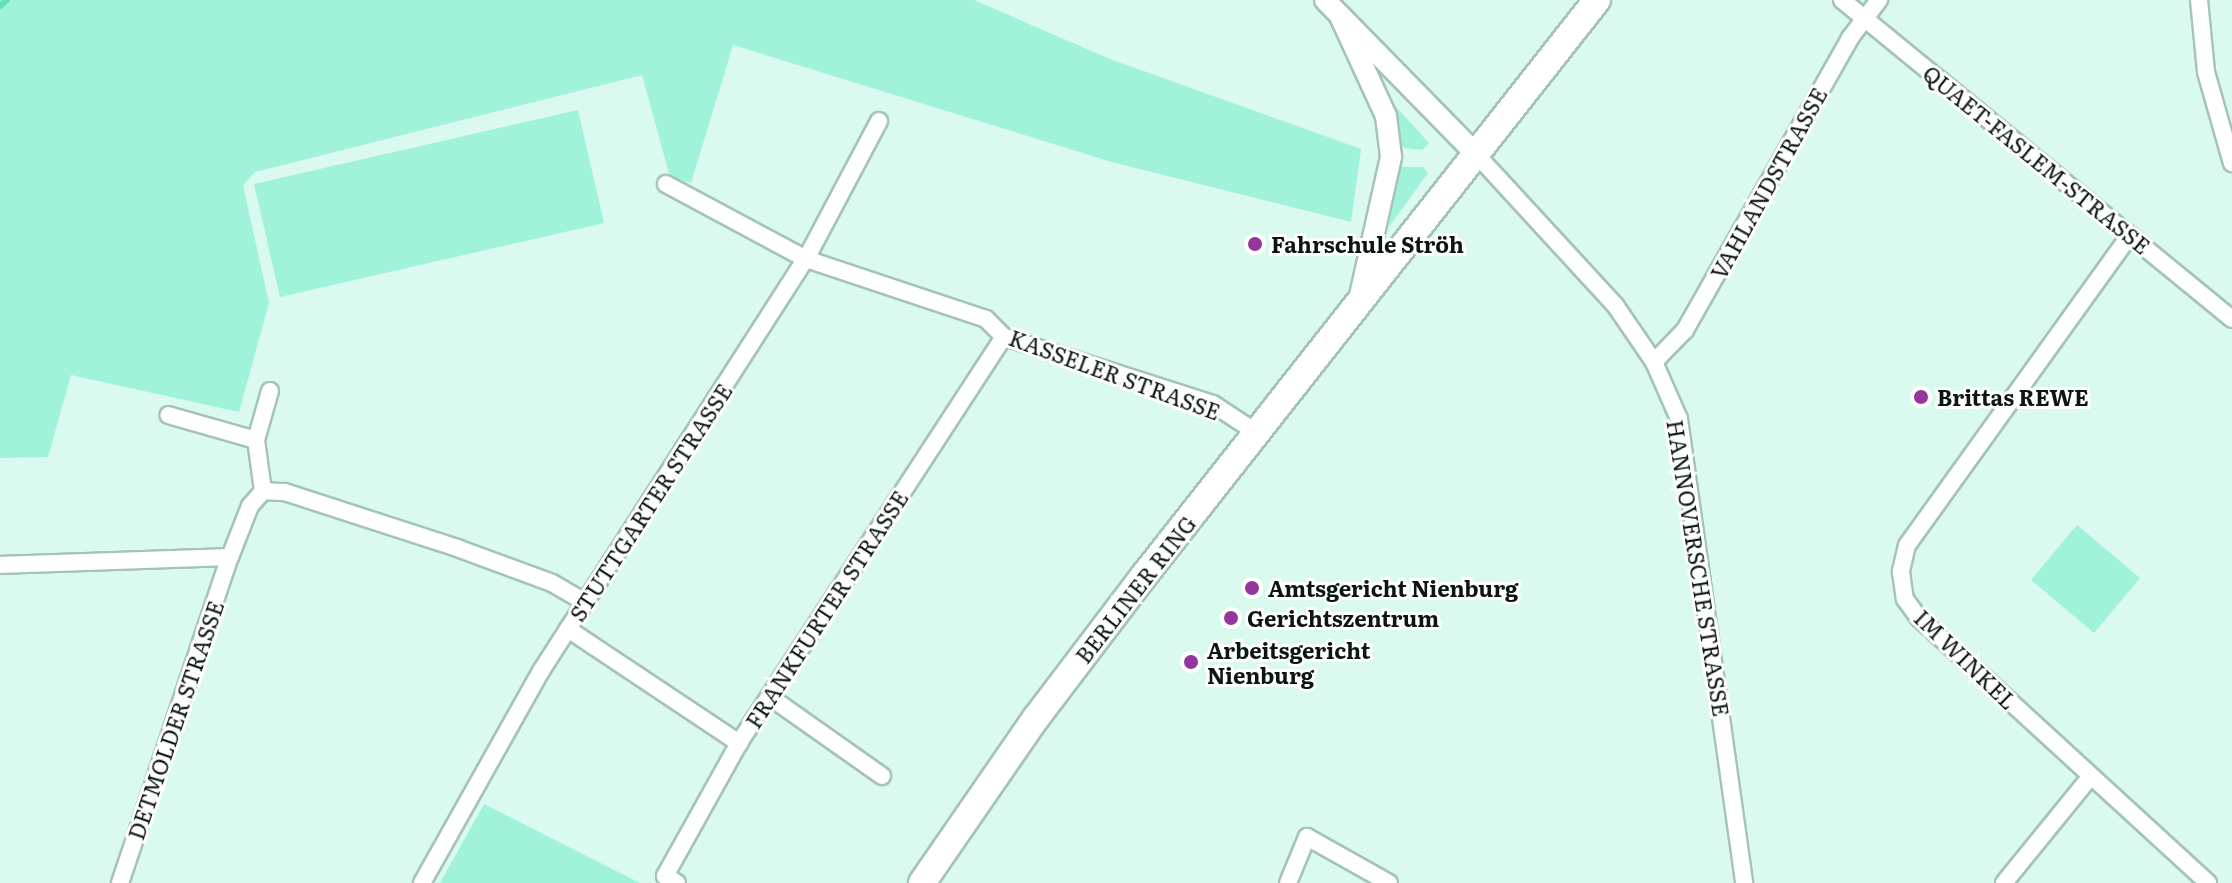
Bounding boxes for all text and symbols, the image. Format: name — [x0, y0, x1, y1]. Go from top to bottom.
street label: QUAET-FASLEM-STRASSE — [1918, 59, 2156, 259]
street label: VAHLANDSTRASSE — [1704, 83, 1832, 283]
place label: Fahrschule Ströh — [1271, 231, 1464, 257]
marker: Fahrschule Ströh — [1246, 235, 1264, 253]
street label: KASSELER STRASSE — [1006, 323, 1224, 425]
street label: STUTTGARTER STRASSE — [563, 378, 737, 626]
place label: Brittas REWE — [1937, 384, 2089, 410]
marker: Brittas REWE — [1912, 388, 1930, 406]
street label: HANNOVERSCHE STRASSE — [1662, 418, 1736, 718]
street label: FRANKFURTER STRASSE — [739, 485, 913, 733]
street label: BERLINER RING — [1069, 510, 1201, 668]
place label: Amtsgericht Nienburg — [1268, 575, 1518, 601]
marker: Amtsgericht Nienburg — [1243, 579, 1261, 597]
street label: DETMOLDER STRASSE — [122, 597, 228, 843]
street label: IM WINKEL — [1910, 604, 2022, 714]
place label: Gerichtszentrum — [1247, 605, 1439, 631]
marker: Gerichtszentrum — [1222, 609, 1240, 627]
place label: Arbeitsgericht Nienburg — [1207, 636, 1370, 688]
marker: Arbeitsgericht Nienburg — [1182, 653, 1200, 671]

